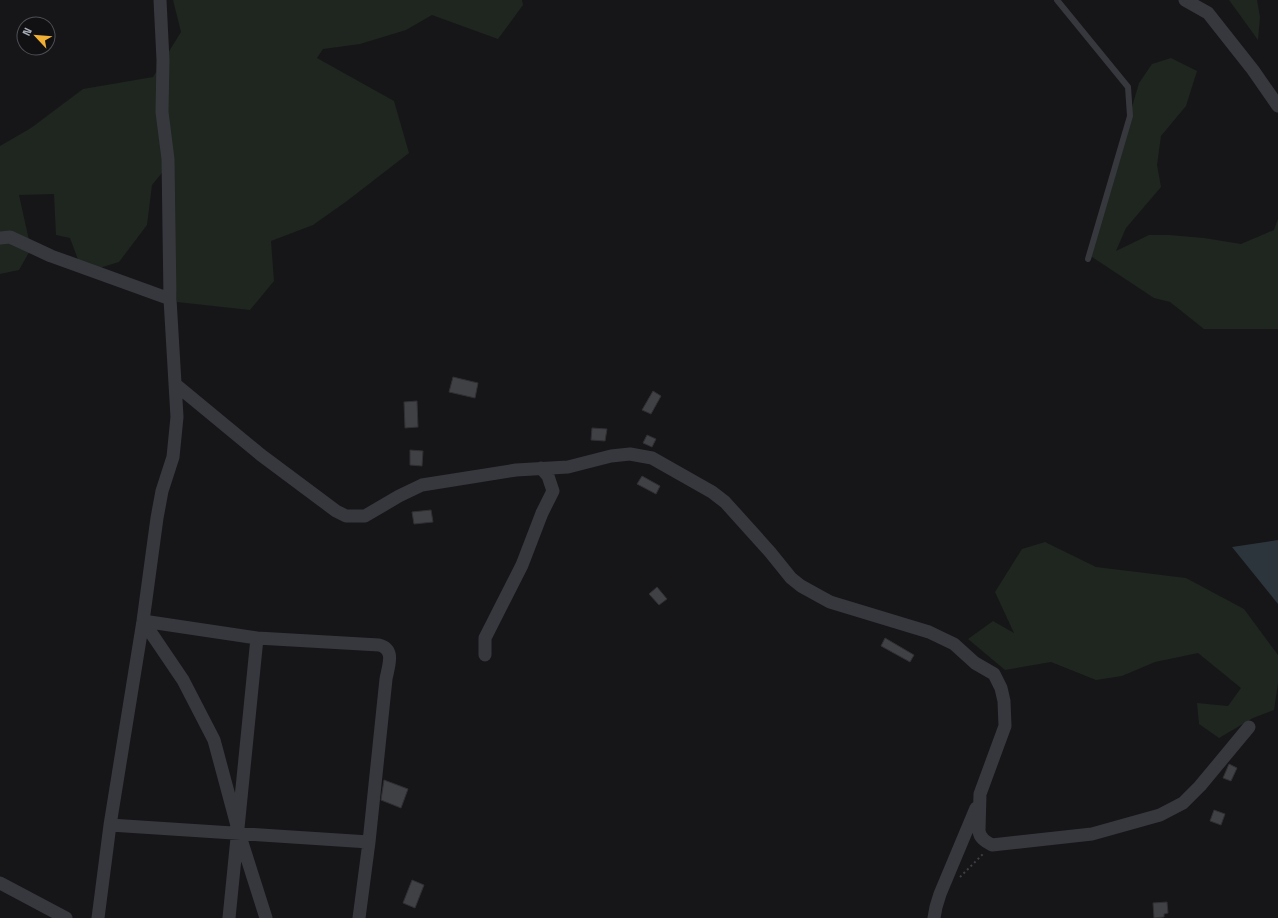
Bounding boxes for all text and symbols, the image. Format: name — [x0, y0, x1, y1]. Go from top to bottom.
north arrow — [16, 16, 56, 56]
text: N — [19, 25, 35, 38]

